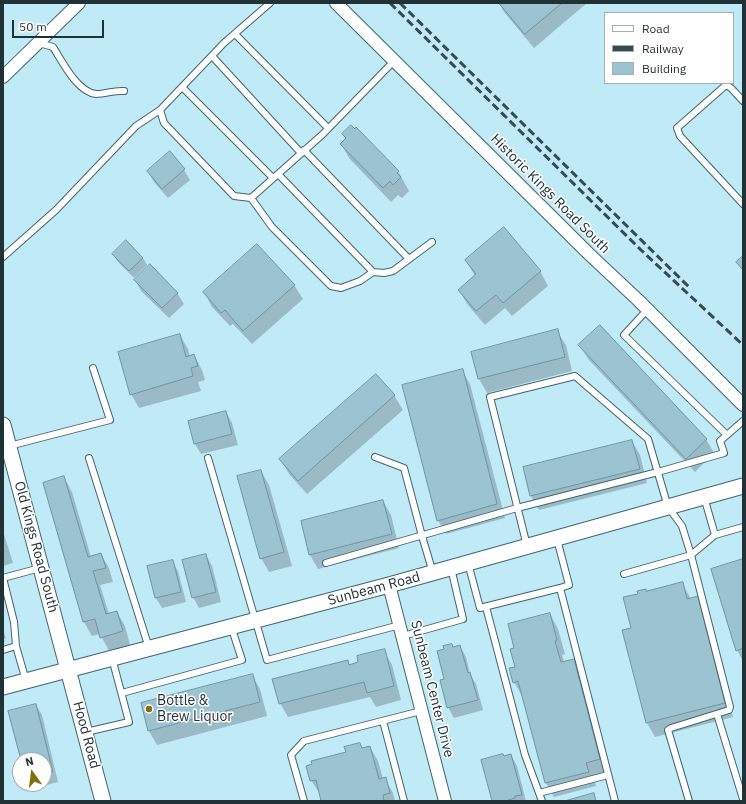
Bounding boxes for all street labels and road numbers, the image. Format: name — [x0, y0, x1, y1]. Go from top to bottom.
street label: Historic Kings Road South — [487, 131, 613, 257]
street label: Old Kings Road South — [10, 479, 62, 615]
street label: Sunbeam Road — [326, 569, 422, 609]
street label: Sunbeam Center Drive — [407, 619, 457, 759]
street label: Hood Road — [69, 699, 103, 771]

